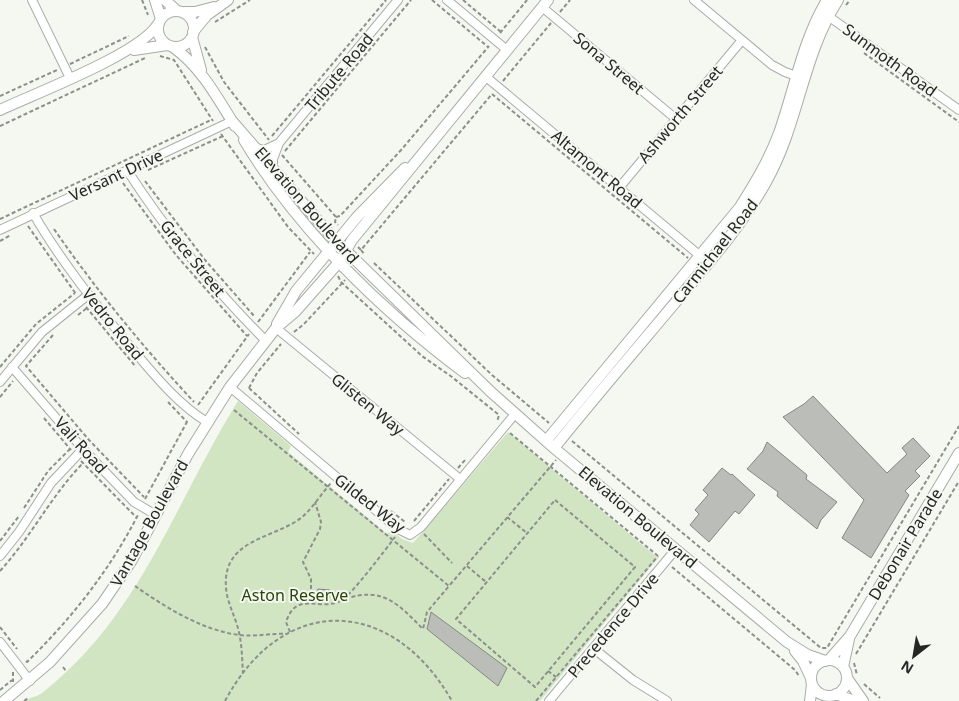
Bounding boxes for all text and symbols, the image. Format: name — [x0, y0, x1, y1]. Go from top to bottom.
street label: Sunmoth Road — [838, 18, 942, 102]
street label: Sona Street — [569, 27, 649, 99]
street label: Tribute Road — [300, 28, 378, 116]
street label: Ashworth Street — [633, 60, 728, 167]
street label: Altamont Road — [547, 125, 647, 213]
street label: Elevation Boulevard — [250, 142, 364, 268]
street label: Versant Drive — [66, 144, 166, 206]
street label: Carmichael Road — [667, 194, 763, 308]
street label: Grace Street — [155, 215, 231, 301]
street label: Vedro Road — [77, 283, 149, 365]
street label: Glisten Way — [327, 368, 410, 441]
street label: Vali Road — [50, 412, 112, 478]
street label: Vantage Boulevard — [105, 456, 193, 590]
street label: Elevation Boulevard — [574, 461, 702, 573]
street label: Gilded Way — [330, 468, 411, 538]
street label: Debonair Parade — [863, 484, 947, 604]
street label: Precedence Drive — [563, 568, 663, 682]
park label: Aston Reserve — [242, 584, 348, 606]
north arrow — [889, 631, 939, 681]
text: N — [897, 656, 917, 679]

